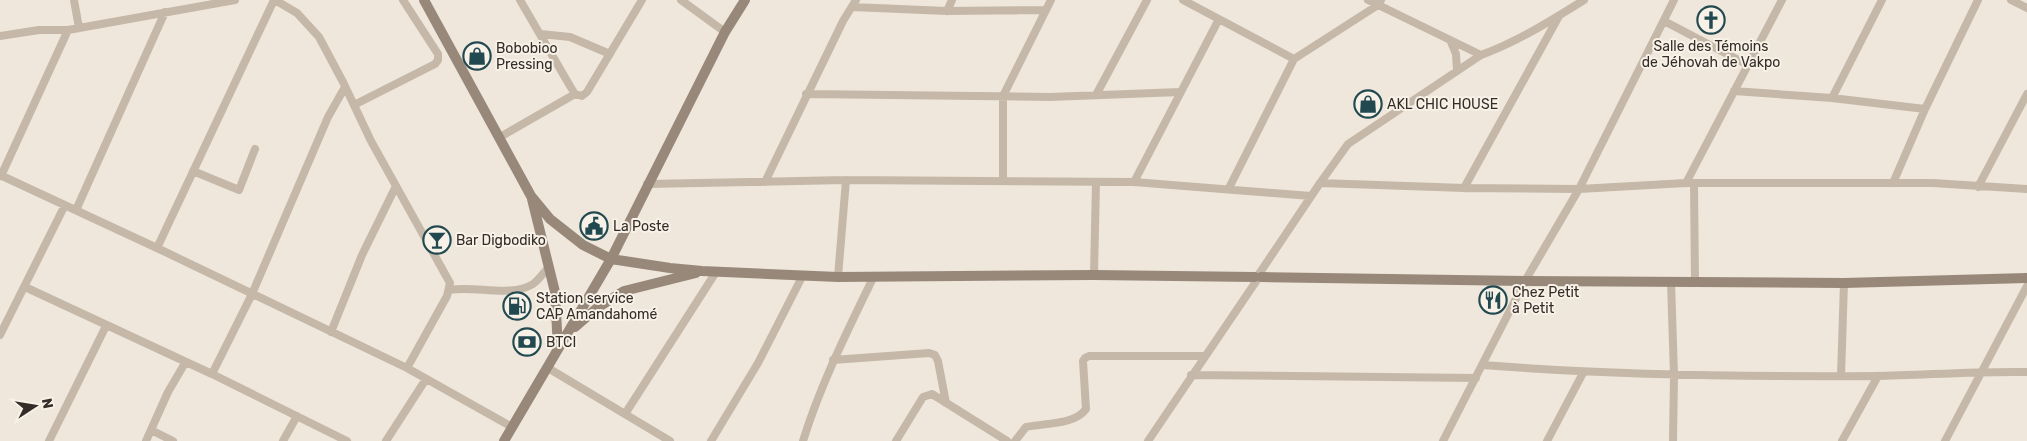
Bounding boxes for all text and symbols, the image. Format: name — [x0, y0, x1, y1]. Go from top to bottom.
church icon: Salle des Témoins de Jéhovah de Vakpo — [1696, 5, 1726, 35]
place label: Salle des Témoins de Jéhovah de Vakpo — [1642, 38, 1780, 71]
place label: Bobobioo Pressing — [496, 40, 558, 73]
shop icon: Bobobioo Pressing — [462, 41, 492, 71]
shop icon: AKL CHIC HOUSE — [1353, 89, 1383, 119]
place label: AKL CHIC HOUSE — [1387, 96, 1498, 113]
public building icon: La Poste — [579, 211, 609, 241]
place label: La Poste — [613, 218, 670, 235]
bar icon: Bar Digbodiko — [422, 225, 452, 255]
place label: Bar Digbodiko — [456, 232, 546, 249]
place label: Chez Petit à Petit — [1512, 284, 1580, 317]
restaurant icon: Chez Petit à Petit — [1478, 285, 1508, 315]
place label: Station service CAP Amandahomé — [536, 290, 657, 323]
fuel station icon: Station service CAP Amandahomé — [502, 291, 532, 321]
bank icon: BTCI — [512, 327, 542, 357]
place label: BTCI — [546, 334, 576, 351]
north arrow — [10, 381, 60, 431]
text: N — [38, 397, 57, 410]

